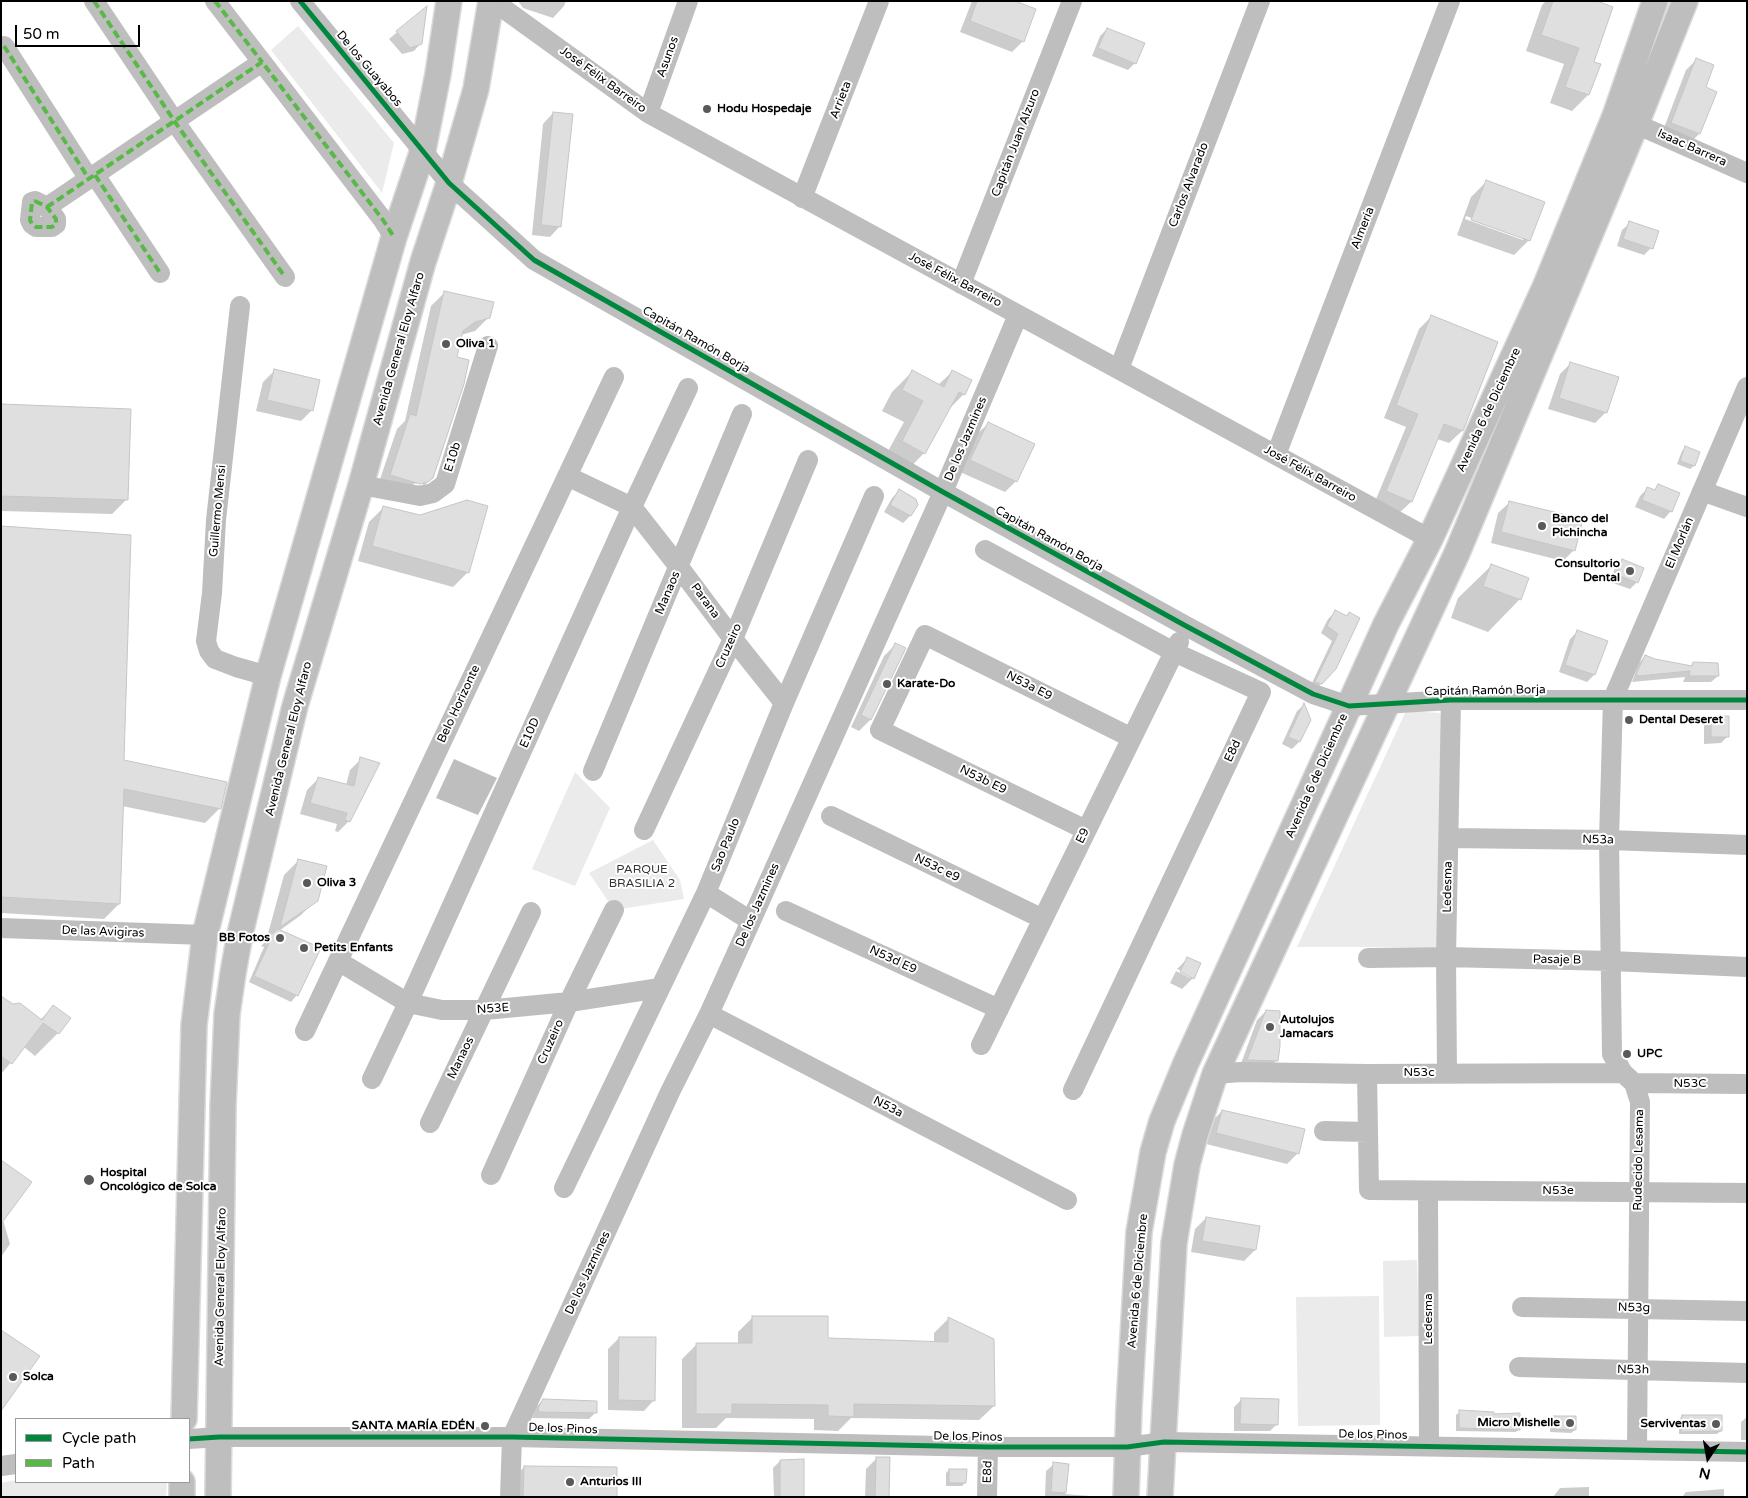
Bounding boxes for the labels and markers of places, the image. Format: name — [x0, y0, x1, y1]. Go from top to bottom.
place label: Hodu Hospedaje — [717, 102, 812, 116]
marker: Hodu Hospedaje — [701, 103, 713, 115]
place label: Oliva 1 — [456, 337, 495, 351]
marker: Oliva 1 — [440, 338, 452, 350]
place label: Banco del Pichincha — [1552, 512, 1608, 540]
marker: Banco del Pichincha — [1536, 520, 1548, 532]
place label: Consultorio Dental — [1555, 557, 1620, 585]
marker: Consultorio Dental — [1624, 565, 1636, 577]
place label: Karate-Do — [897, 677, 955, 691]
marker: Karate-Do — [881, 678, 893, 690]
place label: Dental Deseret — [1639, 713, 1723, 727]
marker: Dental Deseret — [1623, 714, 1635, 726]
place label: Oliva 3 — [317, 876, 356, 890]
marker: Oliva 3 — [301, 877, 313, 889]
place label: BB Fotos — [219, 931, 270, 945]
marker: BB Fotos — [274, 932, 286, 944]
place label: Petits Enfants — [314, 941, 393, 955]
marker: Petits Enfants — [298, 942, 310, 954]
place label: Autolujos Jamacars — [1280, 1013, 1334, 1041]
marker: Autolujos Jamacars — [1264, 1021, 1276, 1033]
place label: UPC — [1637, 1047, 1662, 1061]
marker: UPC — [1621, 1048, 1633, 1060]
place label: Hospital Oncológico de Solca — [100, 1166, 216, 1194]
marker: Hospital Oncológico de Solca — [82, 1173, 96, 1187]
place label: Solca — [23, 1370, 54, 1384]
marker: Solca — [7, 1371, 19, 1383]
place label: Micro Mishelle — [1477, 1416, 1560, 1430]
marker: Micro Mishelle — [1564, 1417, 1576, 1429]
place label: Serviventas — [1641, 1417, 1706, 1431]
marker: Serviventas — [1710, 1418, 1722, 1430]
place label: SANTA MARÍA EDÉN — [352, 1419, 475, 1433]
marker: SANTA MARÍA EDÉN — [479, 1420, 491, 1432]
place label: Anturios III — [580, 1475, 642, 1489]
marker: Anturios III — [564, 1476, 576, 1488]

